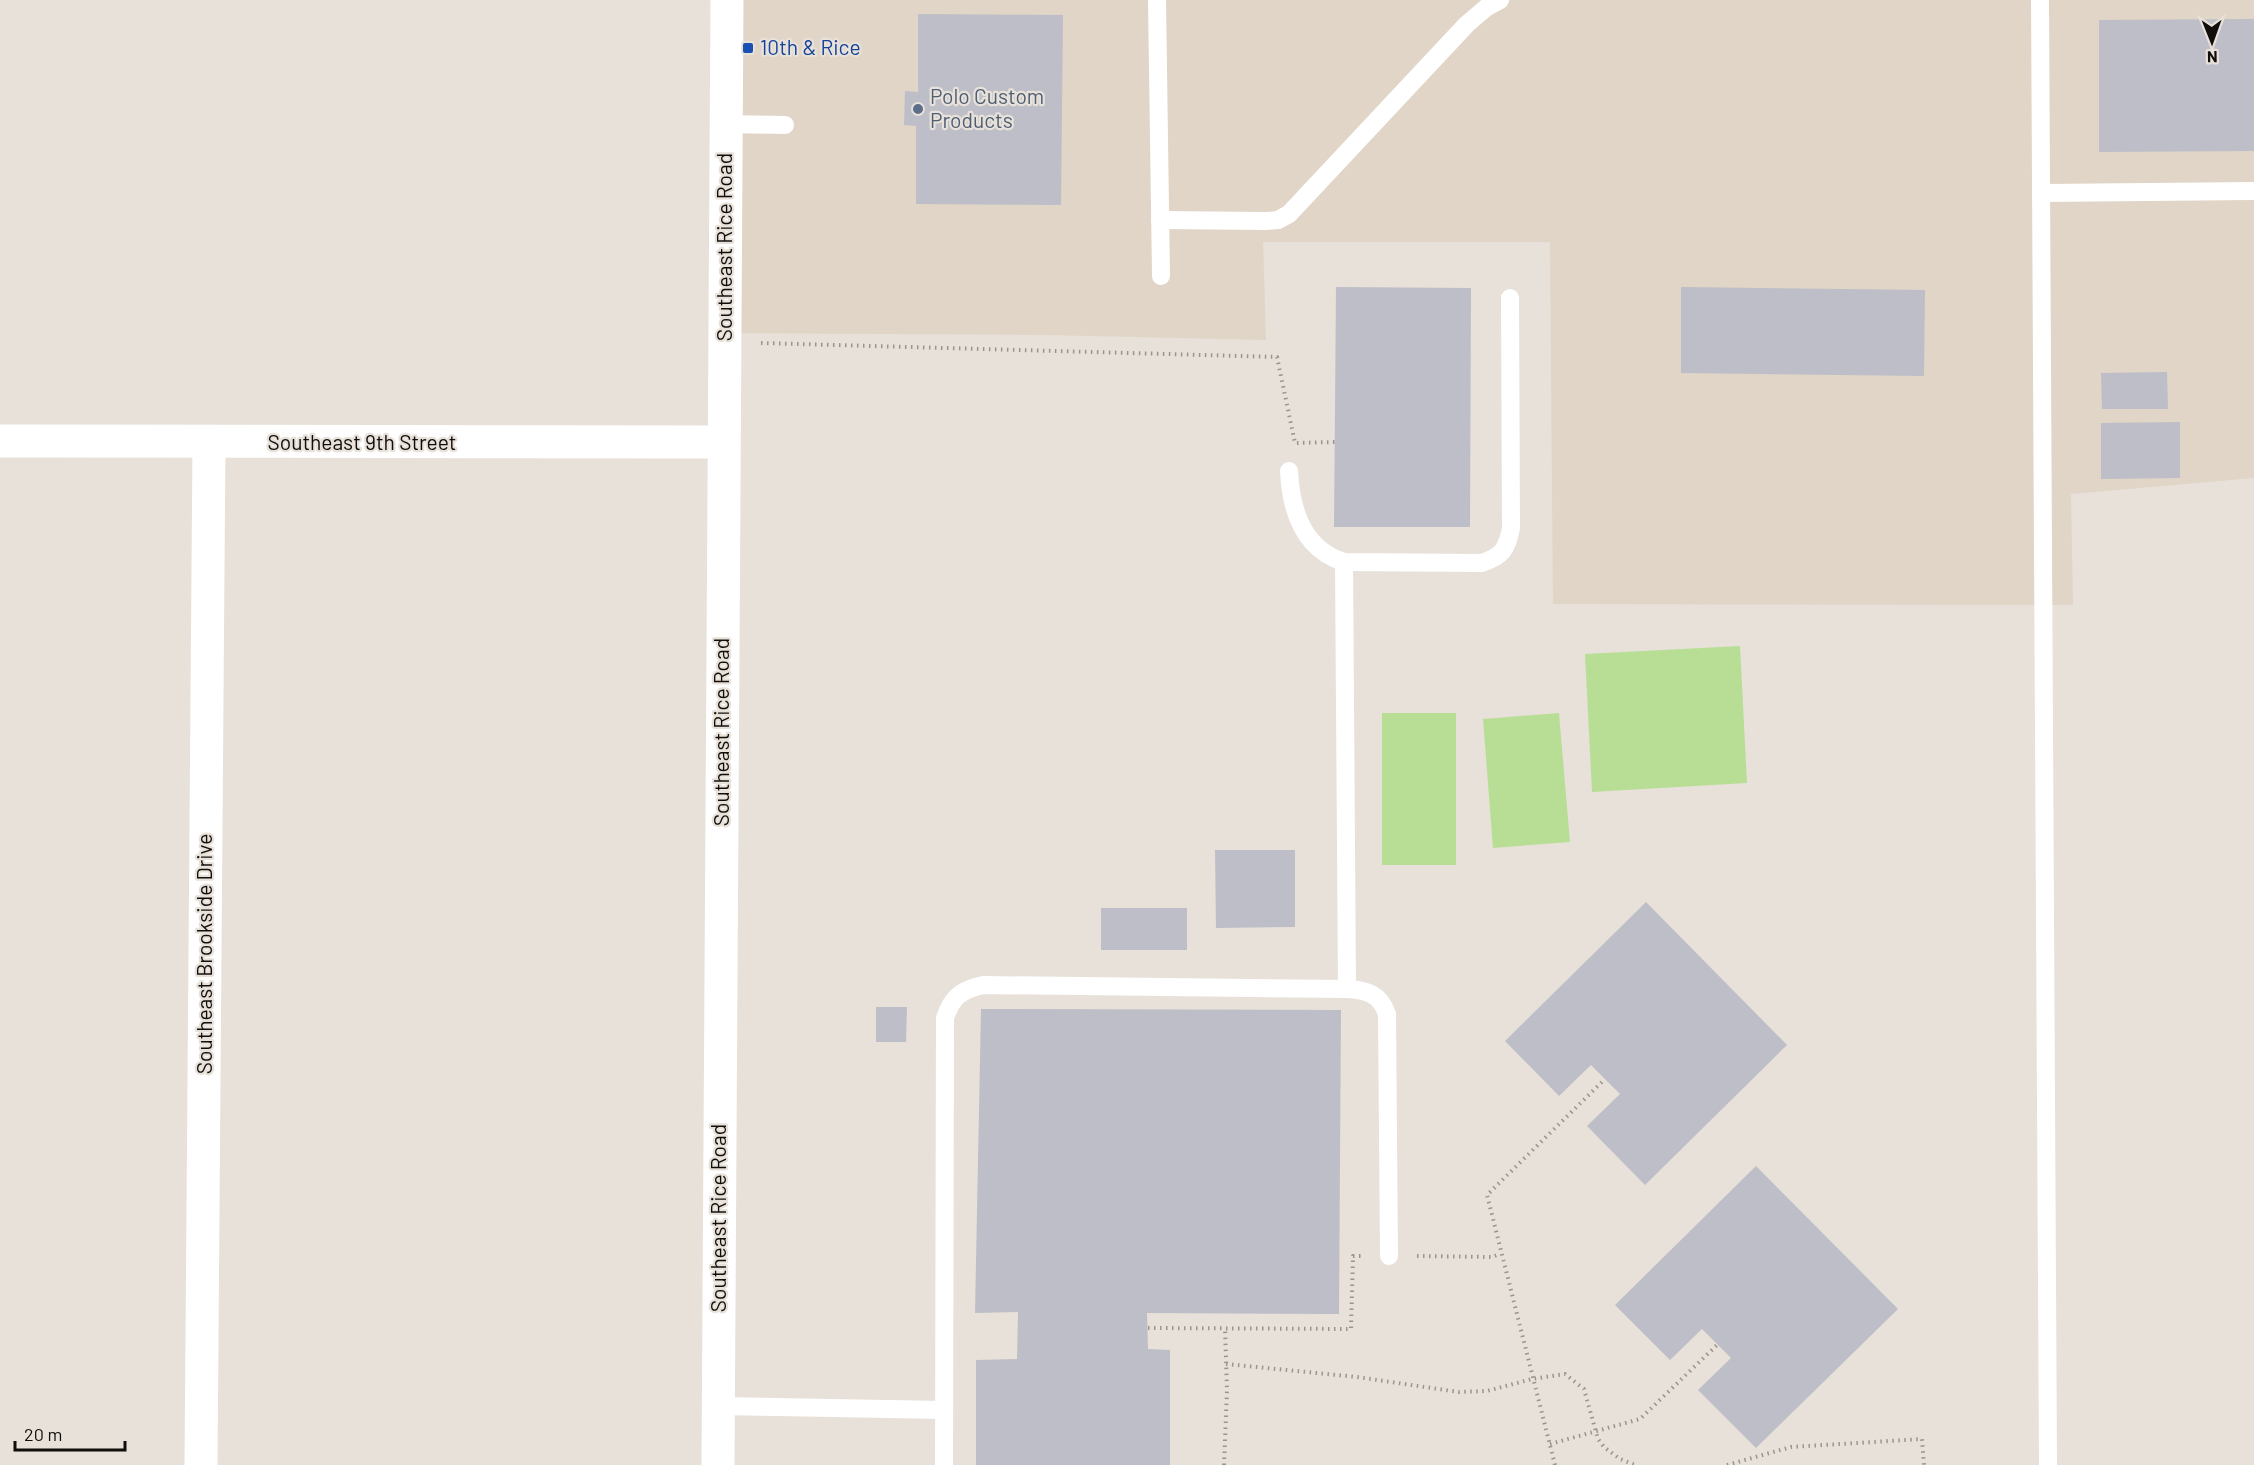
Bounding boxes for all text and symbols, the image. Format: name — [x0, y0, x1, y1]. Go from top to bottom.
north arrow — [2182, 12, 2242, 72]
place label: 10th & Rice — [760, 34, 861, 59]
marker: 10th & Rice — [741, 41, 755, 55]
text: N — [2207, 48, 2218, 67]
place label: Polo Custom Products — [930, 83, 1044, 132]
marker: Polo Custom Products — [911, 102, 925, 116]
street label: Southeast Rice Road — [711, 153, 736, 341]
street label: Southeast 9th Street — [268, 429, 456, 454]
street label: Southeast Rice Road — [708, 638, 733, 826]
street label: Southeast Brookside Drive — [191, 834, 216, 1074]
street label: Southeast Rice Road — [705, 1124, 730, 1312]
scale bar — [15, 1414, 124, 1452]
text: 20 m — [24, 1423, 62, 1445]

